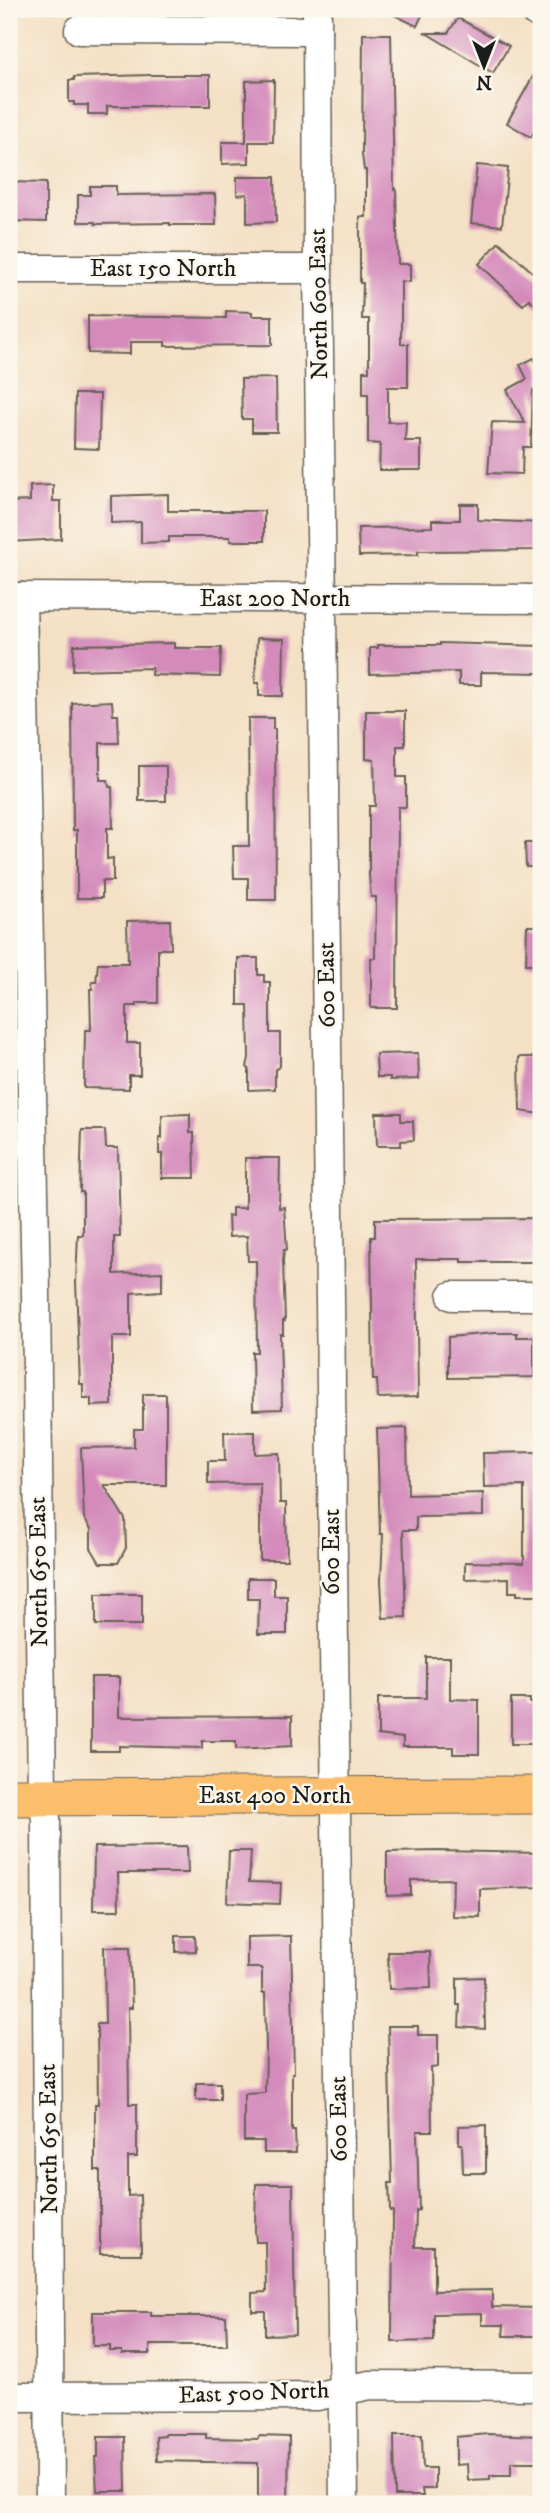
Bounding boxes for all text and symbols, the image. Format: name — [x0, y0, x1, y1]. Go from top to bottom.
north arrow — [448, 32, 518, 102]
text: N — [476, 70, 492, 93]
street label: North 600 East — [303, 228, 335, 380]
street label: East 150 North — [90, 254, 237, 284]
street label: East 200 North — [200, 584, 351, 614]
street label: 600 East — [311, 941, 343, 1028]
street label: North 650 East — [23, 1496, 55, 1648]
street label: 600 East — [317, 1509, 347, 1595]
street label: East 400 North — [199, 1781, 352, 1811]
street label: North 650 East — [33, 2063, 65, 2215]
street label: 600 East — [323, 2075, 355, 2162]
street label: East 500 North — [178, 2375, 330, 2411]

